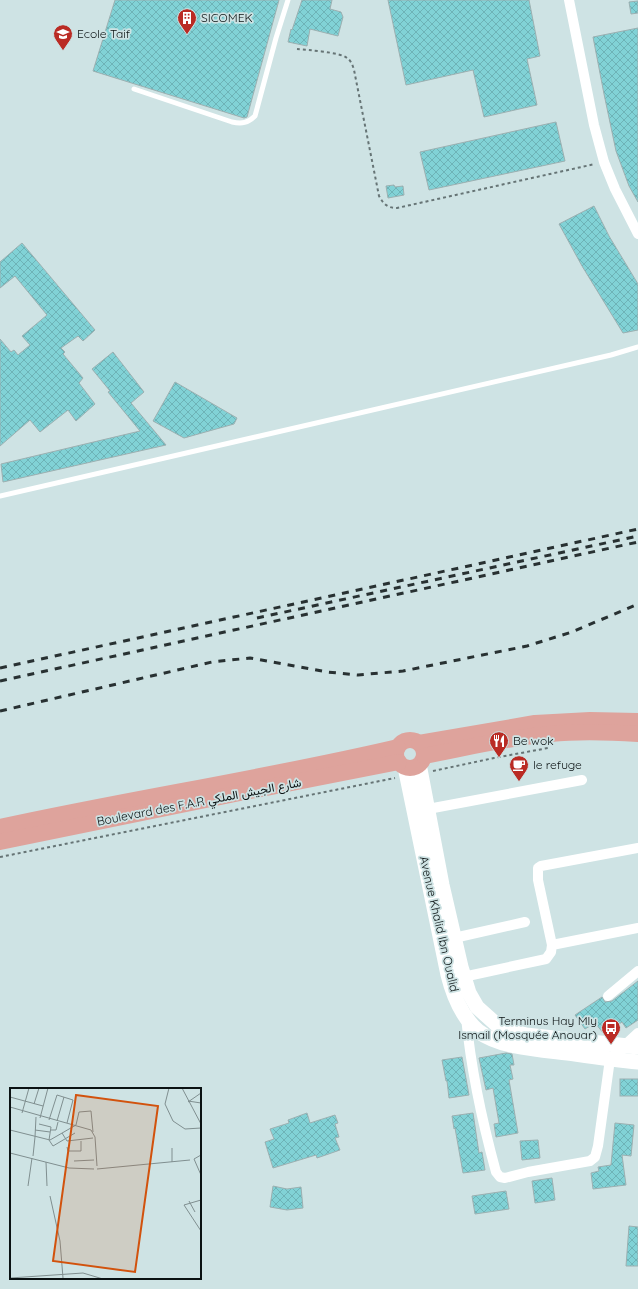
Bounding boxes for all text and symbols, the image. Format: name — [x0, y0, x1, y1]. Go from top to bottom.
building icon: SICOMEK — [176, 7, 198, 35]
place label: SICOMEK — [201, 10, 253, 25]
school or university icon: Ecole Taif — [52, 23, 74, 51]
place label: Ecole Taif — [77, 26, 131, 41]
restaurant icon: Be wok — [488, 730, 510, 758]
place label: Be wok — [513, 733, 554, 748]
cafe icon: le refuge — [508, 754, 530, 782]
place label: le refuge — [533, 757, 582, 772]
street label: Boulevard des F.A.R شارع الجيش الملكي — [95, 774, 303, 832]
street label: Avenue Khalid Ibn Oualid — [417, 855, 462, 993]
place label: Terminus Hay Mly Ismail (Mosquée Anouar) — [458, 1013, 597, 1042]
bus stop icon: Terminus Hay Mly Ismail (Mosquée Anouar) — [600, 1017, 622, 1045]
inset map — [10, 1088, 201, 1279]

